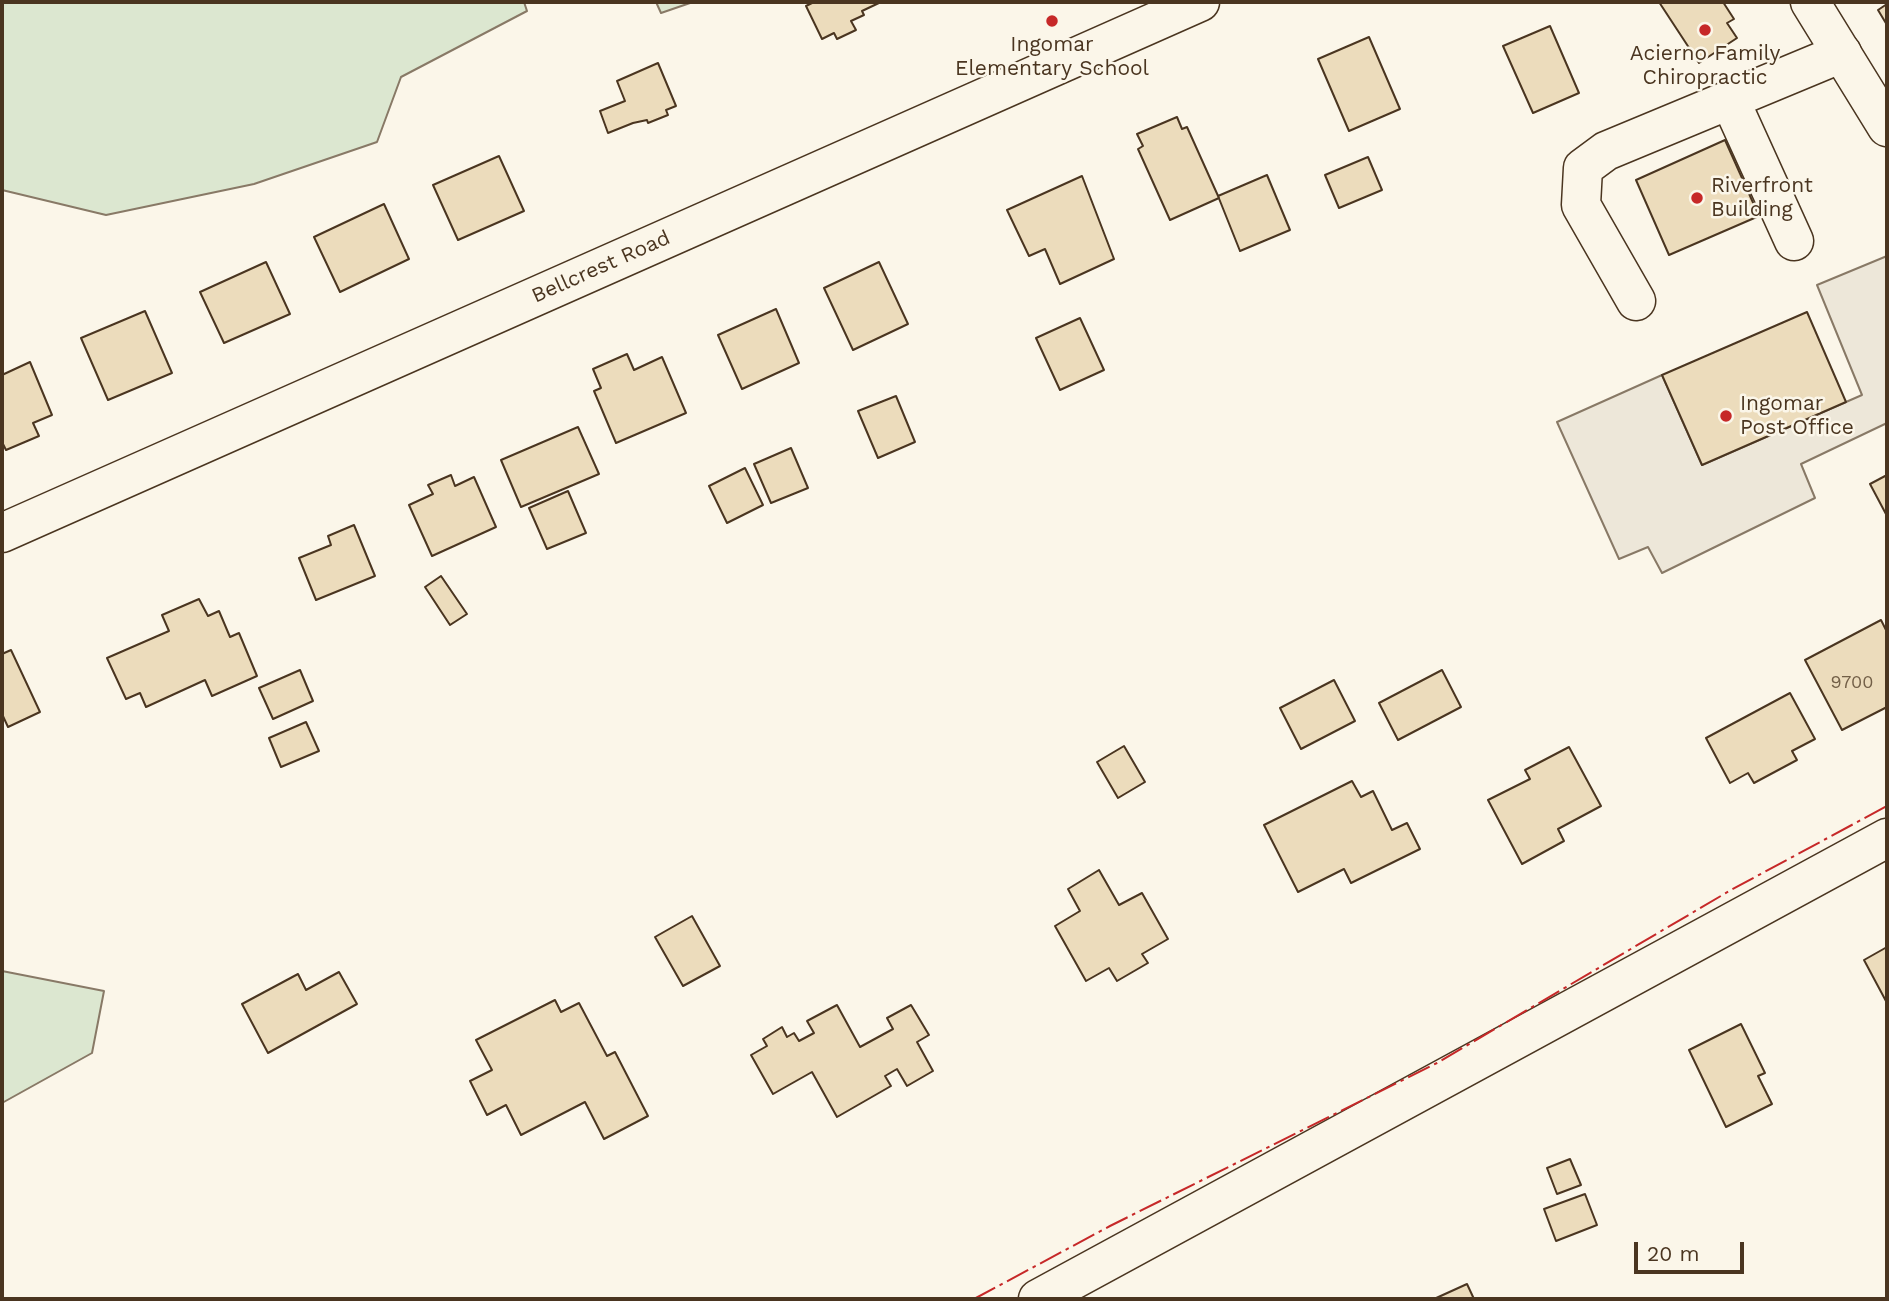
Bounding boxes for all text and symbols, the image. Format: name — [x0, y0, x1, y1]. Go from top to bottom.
marker: Ingomar Elementary School — [1044, 13, 1060, 29]
marker: Acierno Family Chiropractic — [1697, 22, 1713, 38]
place label: Ingomar Elementary School — [955, 32, 1149, 82]
place label: Acierno Family Chiropractic — [1630, 41, 1780, 91]
place label: Riverfront Building — [1711, 173, 1813, 223]
marker: Riverfront Building — [1689, 190, 1705, 206]
street label: Bellcrest Road — [528, 225, 674, 309]
place label: Ingomar Post Office — [1740, 391, 1854, 441]
marker: Ingomar Post Office — [1718, 408, 1734, 424]
house number: 9700 — [1831, 672, 1873, 694]
scale bar — [1637, 1228, 1747, 1272]
text: 20 m — [1647, 1241, 1699, 1266]

